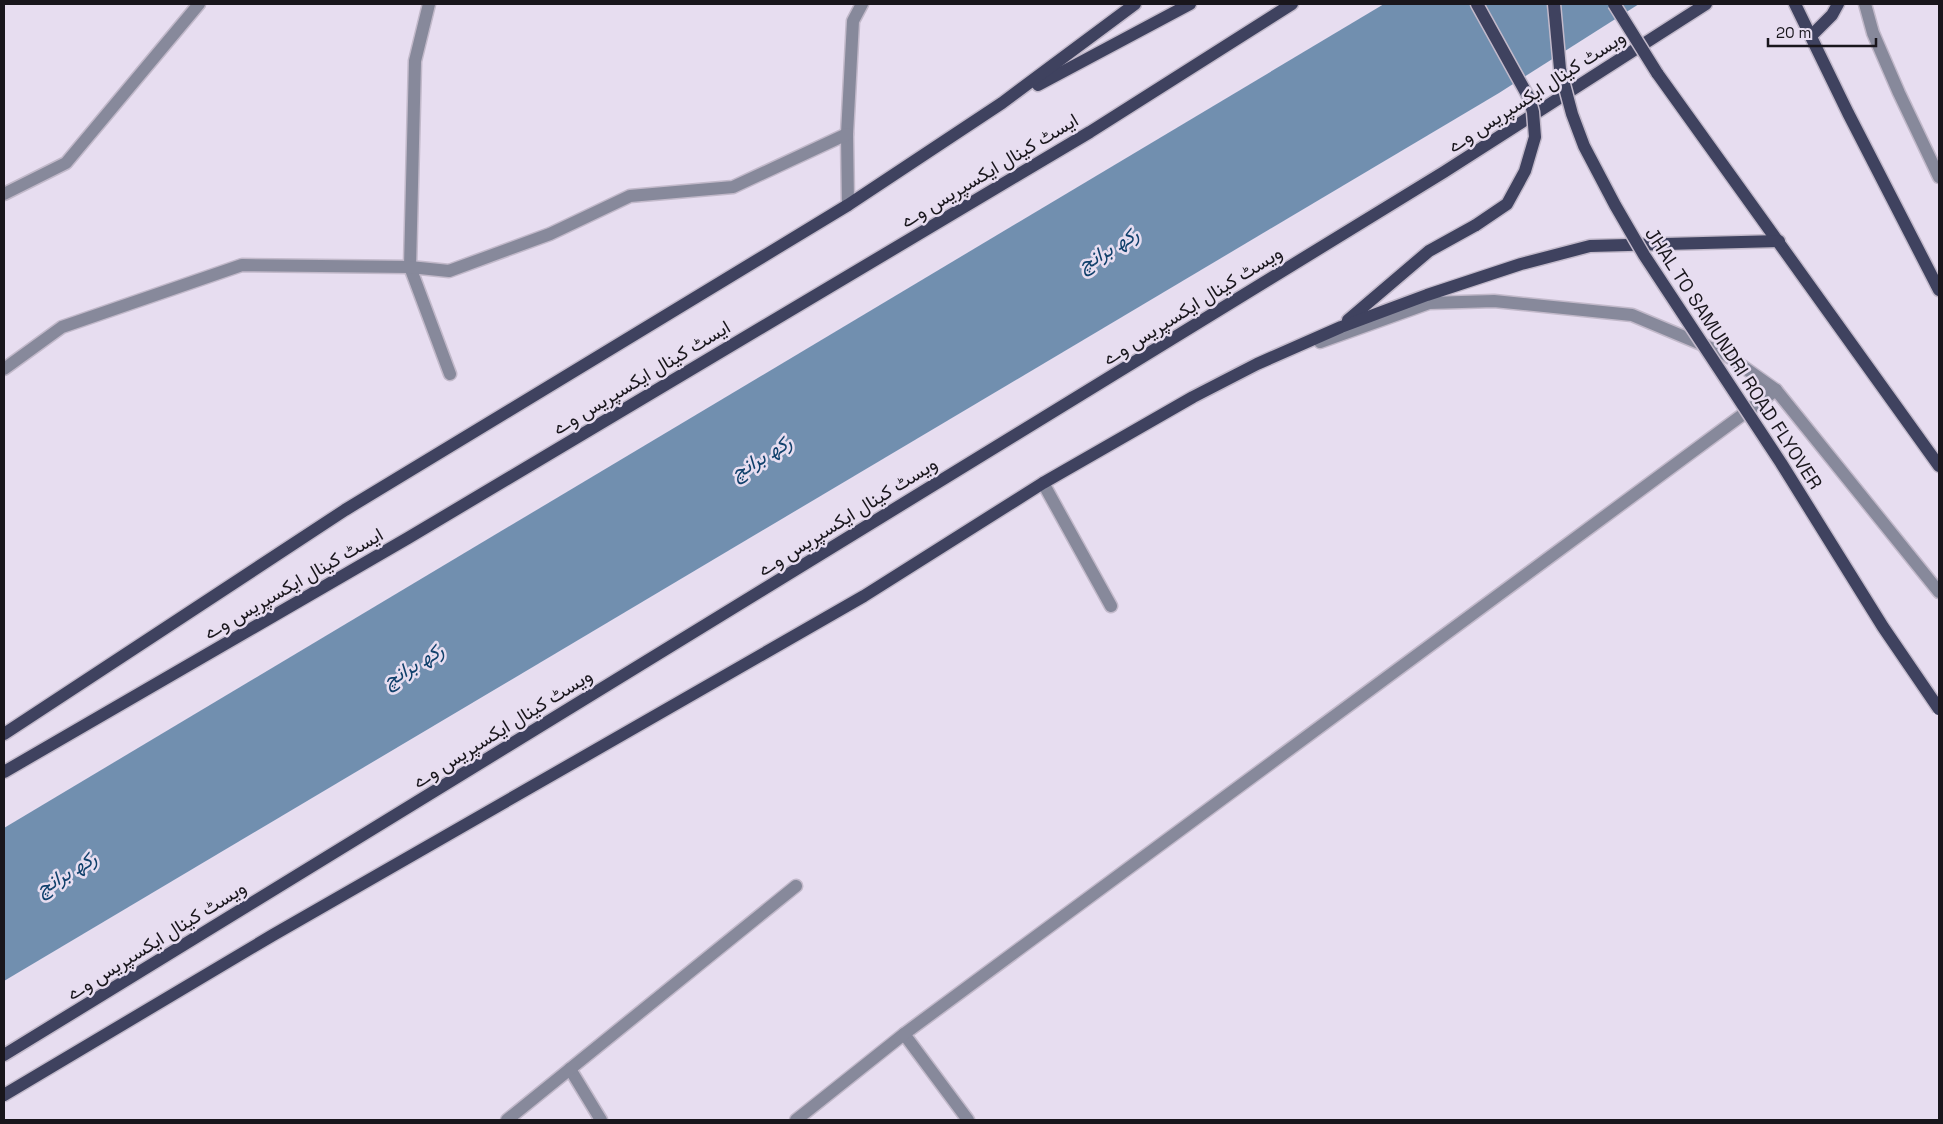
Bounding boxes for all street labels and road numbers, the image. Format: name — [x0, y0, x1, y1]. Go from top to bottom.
street label: ویسٹ کینال ایکسپریس وے — [1443, 25, 1631, 159]
street label: ایسٹ کینال ایکسپریس وے — [896, 107, 1083, 234]
street label: JHAL TO SAMUNDRI ROAD FLYOVER — [1639, 222, 1828, 494]
street label: ویسٹ کینال ایکسپریس وے — [1098, 240, 1287, 372]
street label: ایسٹ کینال ایکسپریس وے — [548, 314, 735, 441]
street label: ویسٹ کینال ایکسپریس وے — [753, 451, 942, 583]
street label: ایسٹ کینال ایکسپریس وے — [199, 522, 388, 646]
street label: ویسٹ کینال ایکسپریس وے — [408, 663, 597, 795]
street label: ویسٹ کینال ایکسپریس وے — [62, 875, 251, 1007]

